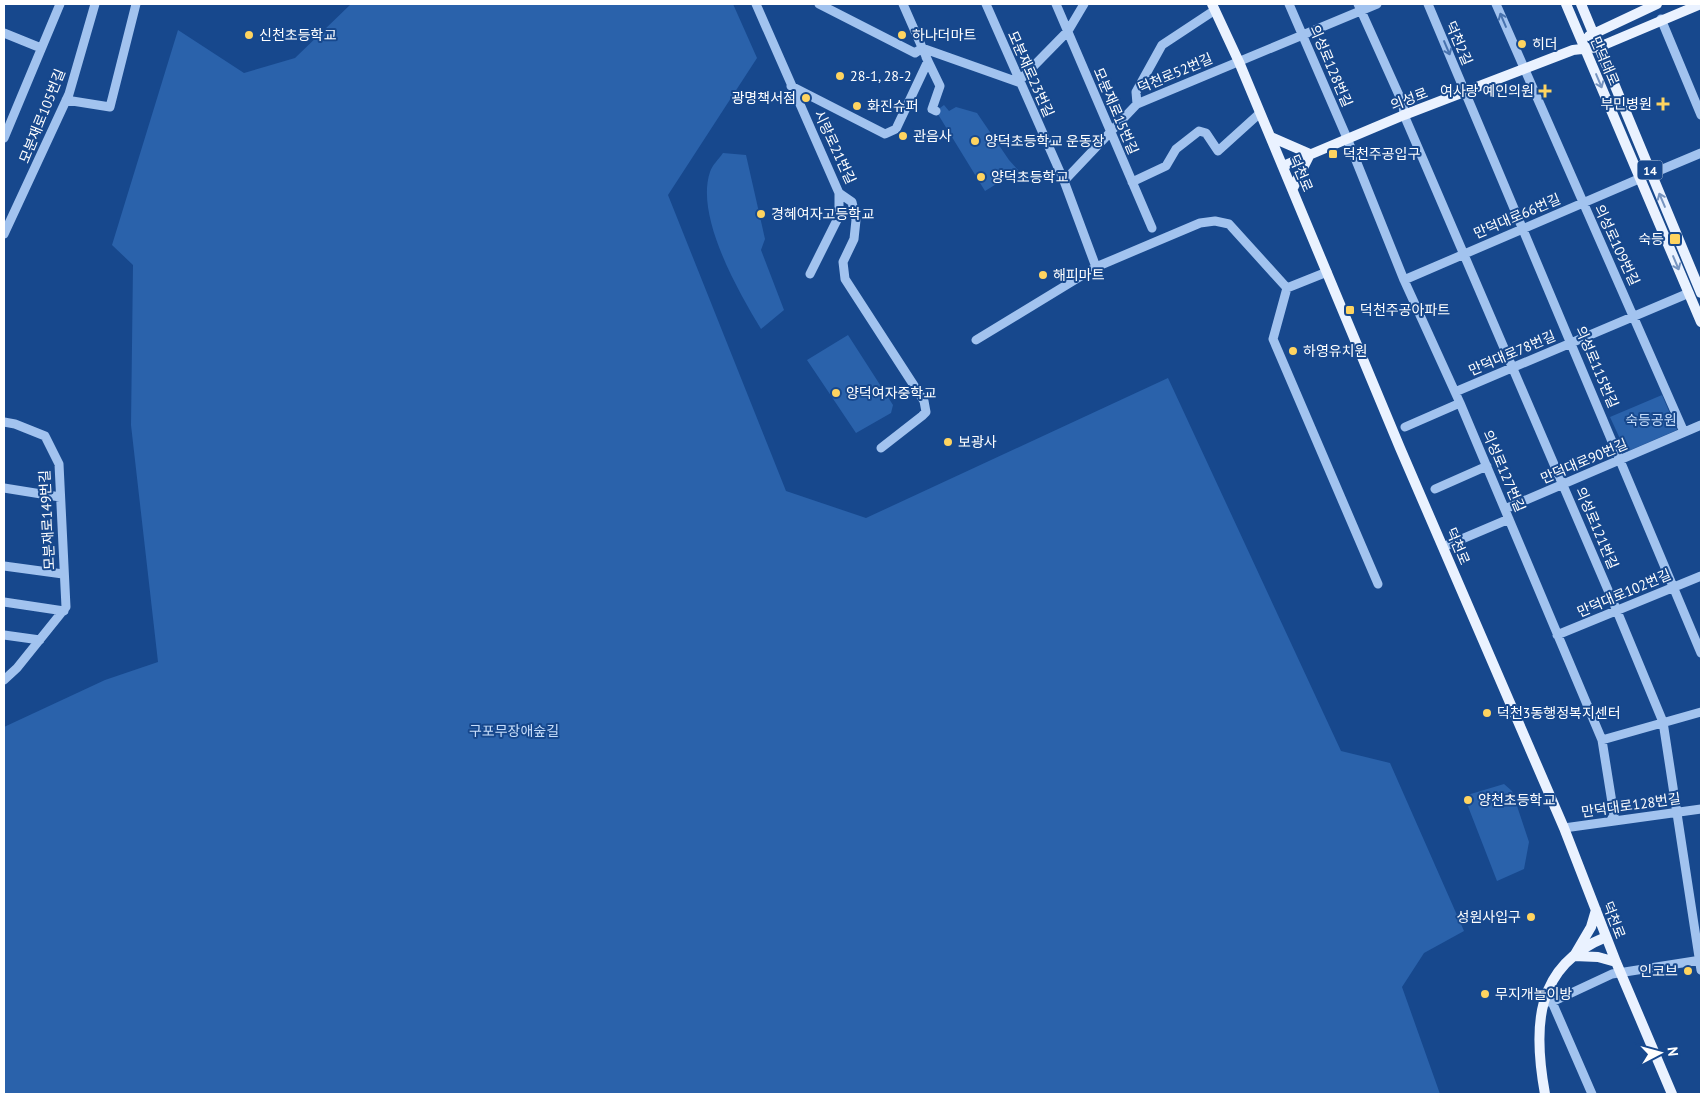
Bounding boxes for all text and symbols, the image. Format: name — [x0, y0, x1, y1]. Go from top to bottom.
one-way arrow — [1498, 13, 1507, 28]
street label: 덕천2길 — [1442, 18, 1476, 68]
street label: 의성로128번길 — [1306, 22, 1356, 110]
place label: 신천초등학교 — [259, 26, 336, 44]
place label: 하나더마트 — [912, 26, 977, 44]
street label: 모분재로23번길 — [1004, 28, 1058, 120]
marker: 신천초등학교 — [243, 29, 255, 41]
marker: 하나더마트 — [896, 29, 908, 41]
street label: 만덕대로 — [1587, 34, 1623, 88]
place label: 히더 — [1532, 35, 1558, 53]
marker: 히더 — [1516, 38, 1528, 50]
one-way arrow — [1442, 40, 1452, 55]
street label: 덕천로52번길 — [1135, 49, 1215, 97]
street label: 모분재로15번길 — [1090, 65, 1142, 157]
street label: 모분재로105번길 — [15, 66, 69, 166]
place label: 28-1, 28-2 — [850, 67, 912, 85]
marker: 28-1, 28-2 — [834, 70, 846, 82]
one-way arrow — [1595, 73, 1605, 88]
place label: 여사랑 예인의원 — [1440, 82, 1534, 100]
street label: 의성로 — [1388, 84, 1430, 114]
marker: 여사랑 예인의원 — [1538, 84, 1552, 98]
place label: 광명책서점 — [732, 89, 796, 107]
marker: 광명책서점 — [800, 92, 812, 104]
place label: 부민병원 — [1600, 95, 1652, 113]
place label: 화진슈퍼 — [867, 97, 919, 115]
marker: 부민병원 — [1656, 97, 1670, 111]
marker: 화진슈퍼 — [851, 100, 863, 112]
street label: 시랑로21번길 — [810, 107, 860, 187]
place label: 관음사 — [913, 127, 952, 145]
marker: 관음사 — [897, 130, 909, 142]
place label: 양덕초등학교 운동장 — [985, 132, 1105, 150]
marker: 양덕초등학교 운동장 — [969, 135, 981, 147]
place label: 덕천주공입구 — [1343, 145, 1420, 163]
marker: 덕천주공입구 — [1327, 148, 1339, 160]
street label: 덕천로 — [1285, 152, 1317, 194]
road number: 14 — [1638, 160, 1662, 180]
place label: 양덕초등학교 — [991, 168, 1068, 186]
marker: 양덕초등학교 — [975, 171, 987, 183]
street label: 만덕대로66번길 — [1471, 190, 1563, 242]
one-way arrow — [1657, 193, 1667, 208]
street label: 의성로109번길 — [1590, 202, 1644, 288]
place label: 경혜여자고등학교 — [771, 205, 874, 223]
marker: 경혜여자고등학교 — [755, 208, 767, 220]
place label: 숙등 — [1638, 230, 1664, 248]
marker: 숙등 — [1668, 232, 1682, 246]
one-way arrow — [1672, 255, 1682, 270]
place label: 해피마트 — [1053, 266, 1105, 284]
marker: 해피마트 — [1037, 269, 1049, 281]
place label: 덕천주공아파트 — [1360, 301, 1450, 319]
marker: 덕천주공아파트 — [1344, 304, 1356, 316]
street label: 의성로115번길 — [1572, 323, 1622, 411]
street label: 만덕대로78번길 — [1466, 327, 1558, 379]
place label: 하영유치원 — [1303, 342, 1367, 360]
marker: 하영유치원 — [1287, 345, 1299, 357]
place label: 양덕여자중학교 — [846, 384, 936, 402]
marker: 양덕여자중학교 — [830, 387, 842, 399]
park label: 숙등공원 — [1625, 411, 1677, 429]
street label: 의성로127번길 — [1479, 427, 1529, 515]
place label: 보광사 — [958, 433, 997, 451]
street label: 만덕대로90번길 — [1538, 435, 1630, 487]
marker: 보광사 — [942, 436, 954, 448]
street label: 모분재로149번길 — [35, 470, 59, 570]
street label: 의성로121번길 — [1572, 484, 1622, 572]
street label: 덕천로 — [1442, 525, 1474, 567]
street label: 만덕대로102번길 — [1574, 565, 1674, 621]
place label: 덕천3동행정복지센터 — [1497, 704, 1621, 722]
marker: 덕천3동행정복지센터 — [1481, 707, 1493, 719]
park label: 구포무장애숲길 — [469, 722, 559, 740]
street label: 만덕대로128번길 — [1580, 789, 1682, 821]
place label: 양천초등학교 — [1478, 791, 1555, 809]
marker: 양천초등학교 — [1462, 794, 1474, 806]
street label: 덕천로 — [1599, 899, 1629, 941]
place label: 성원사입구 — [1457, 908, 1521, 926]
marker: 성원사입구 — [1525, 911, 1537, 923]
place label: 인코브 — [1639, 962, 1678, 980]
marker: 인코브 — [1682, 965, 1694, 977]
place label: 무지개놀이방 — [1495, 985, 1572, 1003]
marker: 무지개놀이방 — [1479, 988, 1491, 1000]
north arrow — [1635, 1028, 1685, 1078]
text: N — [1663, 1046, 1682, 1057]

